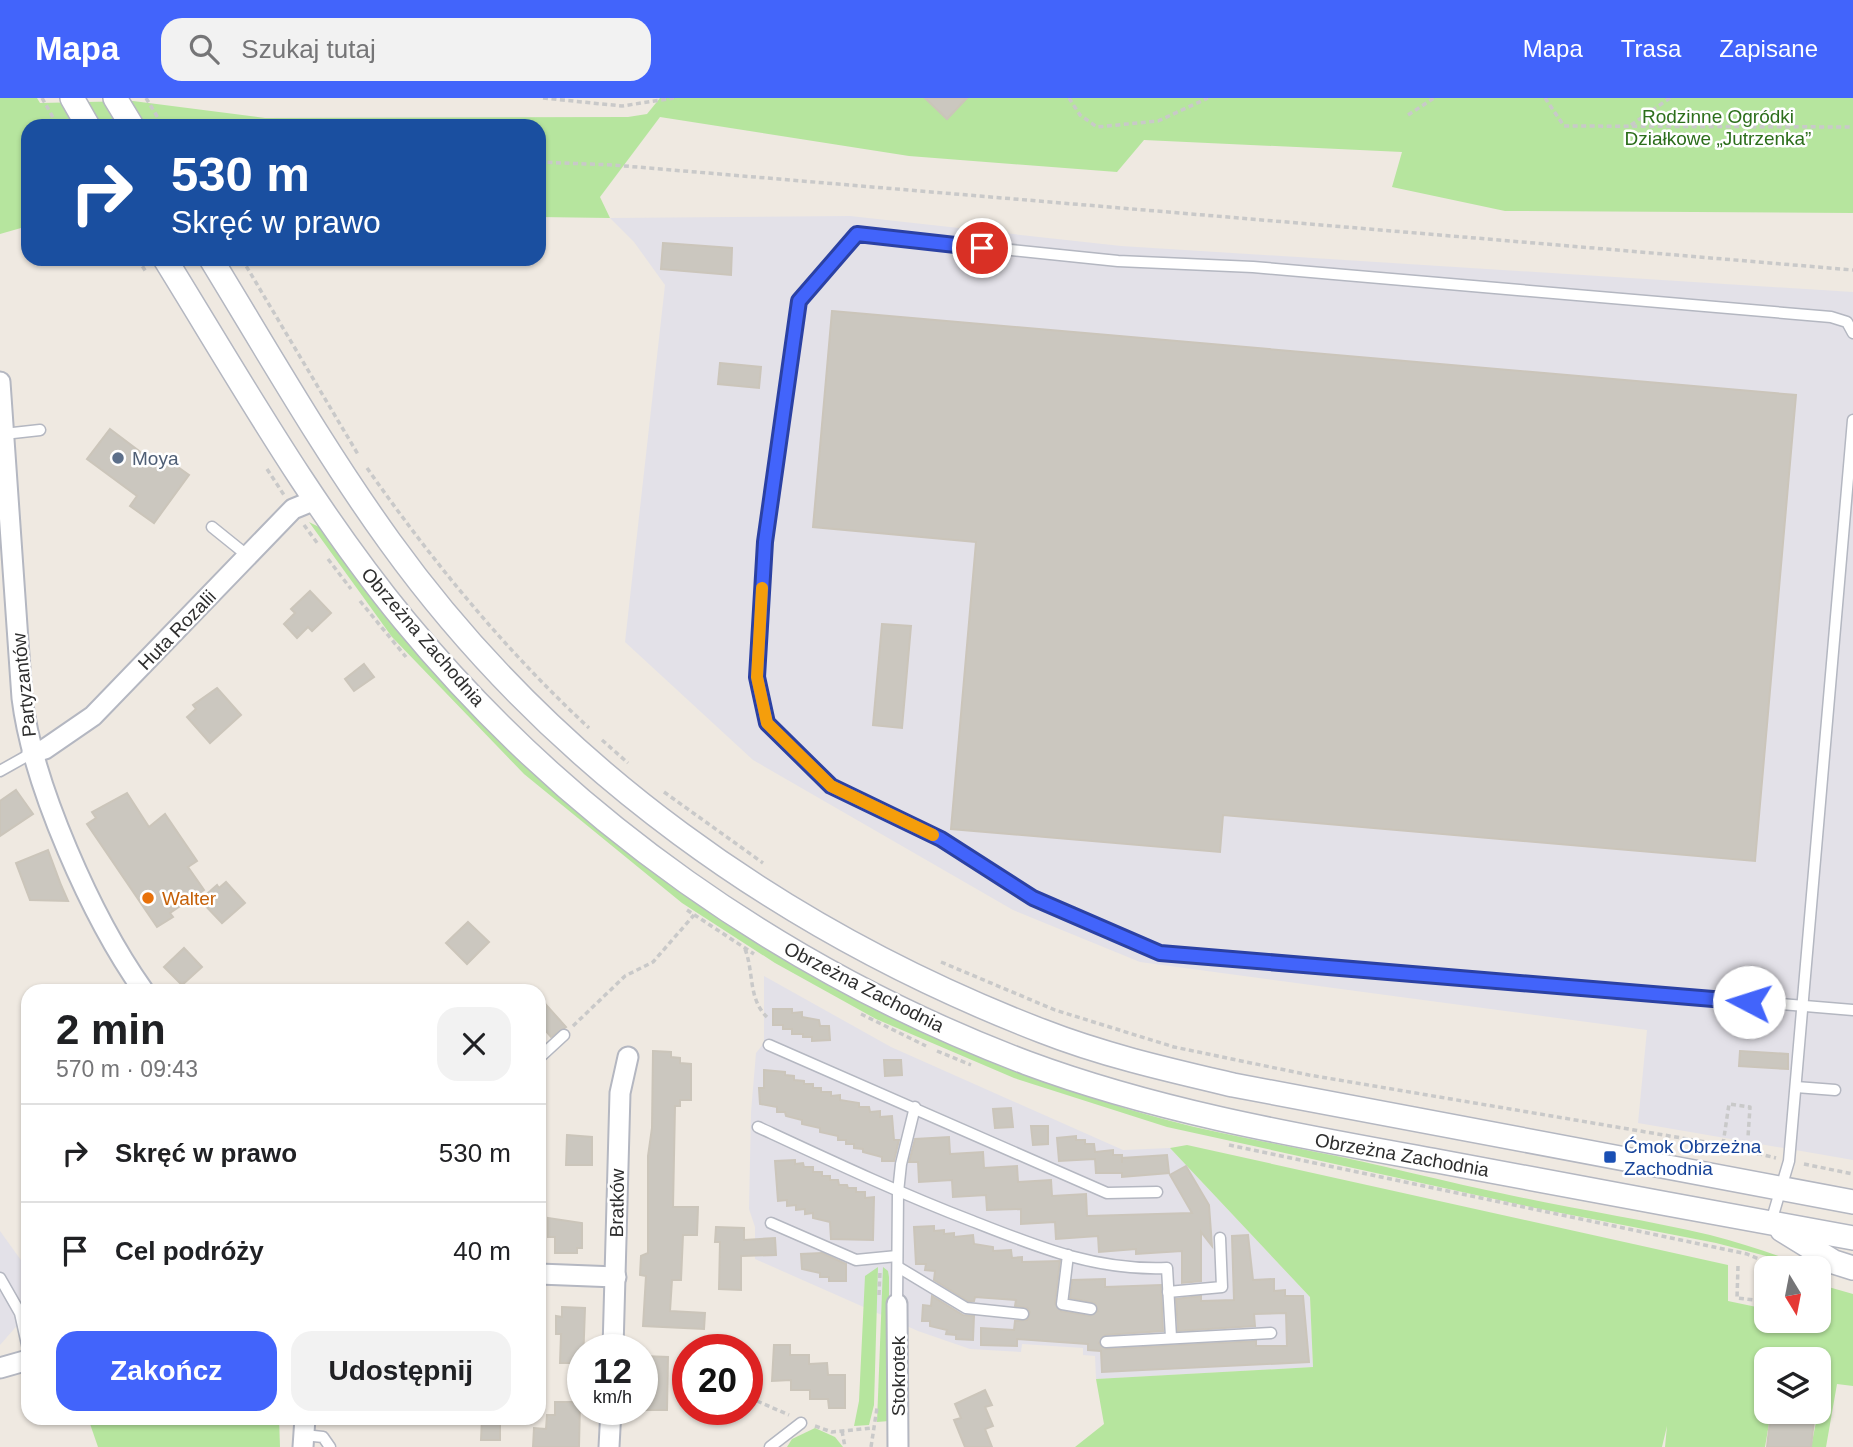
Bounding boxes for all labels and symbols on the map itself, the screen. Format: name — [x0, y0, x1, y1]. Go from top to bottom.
park label: Rodzinne Ogródki Działkowe „Jutrzenka” — [1625, 106, 1811, 149]
pin — [952, 218, 1012, 278]
place label: Moya — [132, 448, 179, 469]
marker: Moya — [110, 450, 126, 466]
street label: Obrzeżna Zachodnia — [357, 564, 489, 711]
street label: Huta Rozalii — [134, 586, 220, 674]
street label: Partyzantów — [8, 632, 40, 738]
place label: Walter — [162, 888, 217, 909]
marker: Walter — [140, 890, 156, 906]
street label: Obrzeżna Zachodnia — [781, 938, 948, 1037]
position arrow — [1712, 965, 1786, 1039]
street label: Obrzeżna Zachodnia — [1313, 1129, 1491, 1181]
place label: Ćmok Obrzeżna Zachodnia — [1624, 1136, 1762, 1179]
marker: Ćmok Obrzeżna Zachodnia — [1602, 1149, 1618, 1165]
street label: Bratków — [606, 1168, 628, 1237]
north arrow — [1754, 1256, 1830, 1334]
speed limit sign: 20 — [672, 1334, 763, 1425]
street label: Stokrotek — [888, 1335, 909, 1416]

